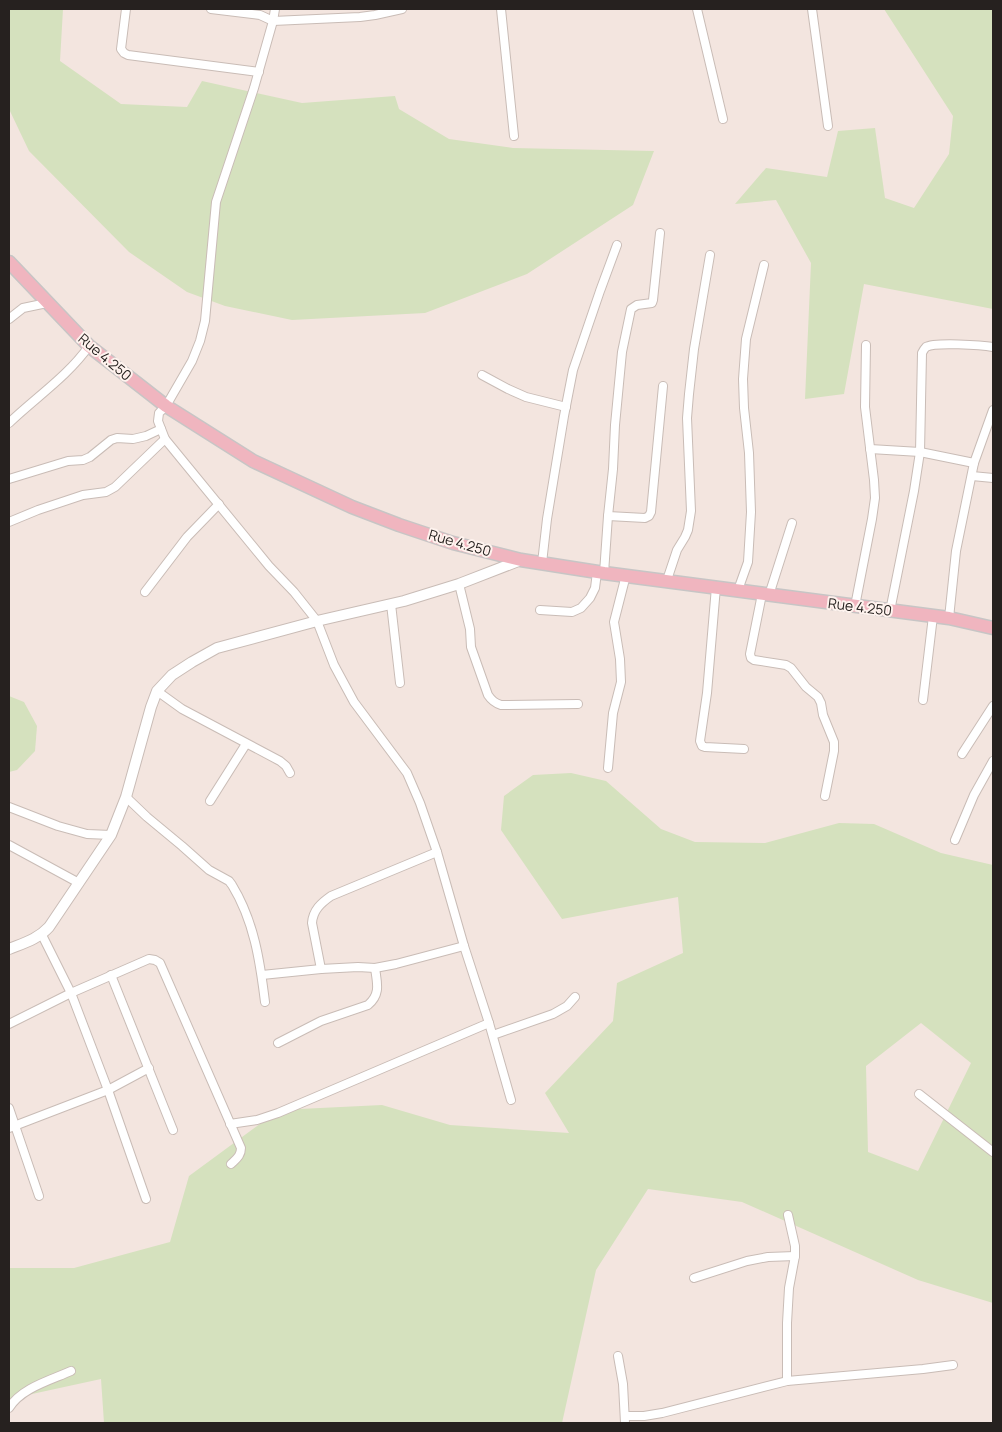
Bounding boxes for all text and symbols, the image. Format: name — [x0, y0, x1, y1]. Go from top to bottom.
street label: Rue 4.250 — [75, 329, 136, 385]
street label: Rue 4.250 — [427, 525, 494, 561]
street label: Rue 4.250 — [827, 593, 893, 620]

